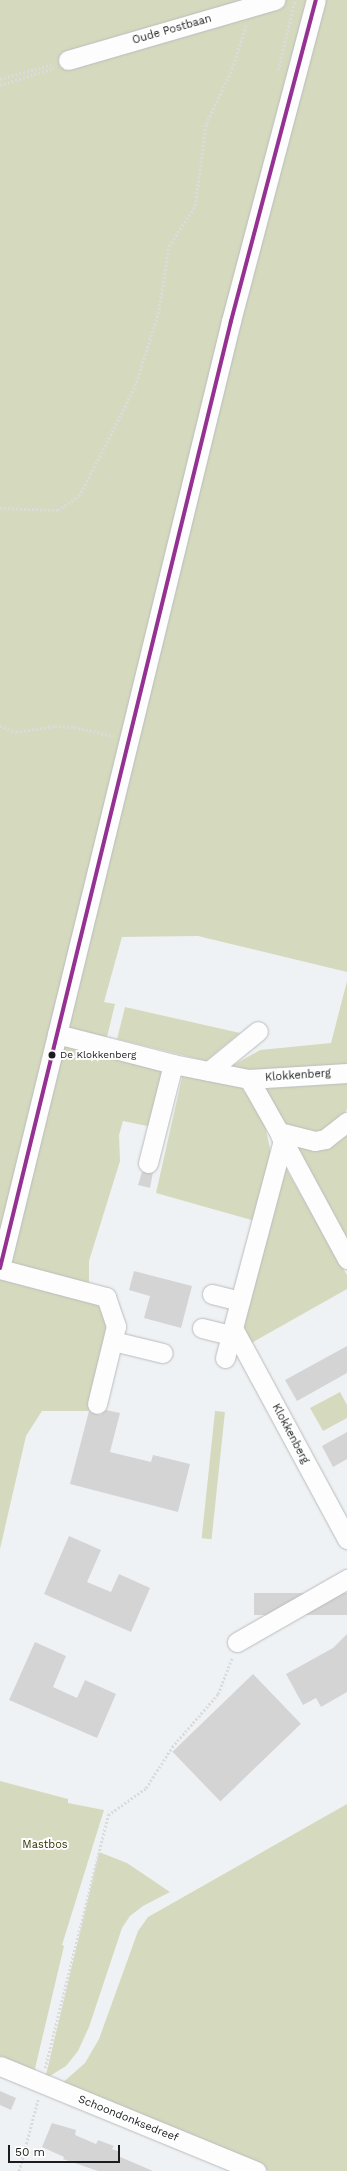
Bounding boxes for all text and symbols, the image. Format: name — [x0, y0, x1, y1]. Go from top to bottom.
street label: Oude Postbaan — [131, 12, 213, 48]
place label: De Klokkenberg — [60, 1049, 136, 1061]
marker: De Klokkenberg — [47, 1050, 57, 1060]
street label: Klokkenberg — [265, 1067, 331, 1085]
street label: Klokkenberg — [269, 1402, 311, 1466]
park label: Mastbos — [22, 1838, 68, 1852]
street label: Schoondonksedreef — [76, 2093, 180, 2145]
scale bar — [10, 2137, 122, 2163]
text: 50 m — [15, 2145, 45, 2159]

